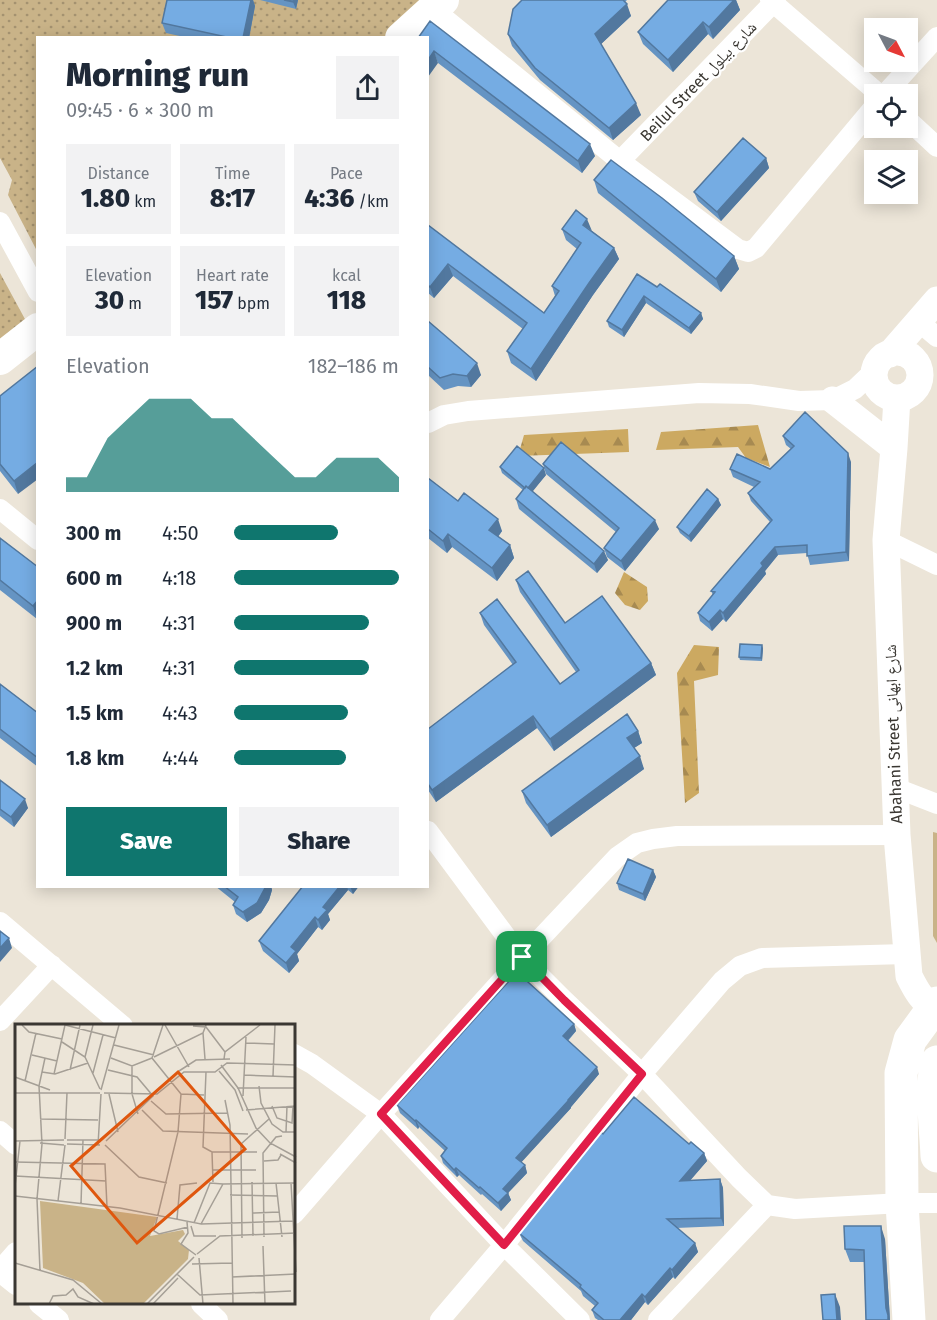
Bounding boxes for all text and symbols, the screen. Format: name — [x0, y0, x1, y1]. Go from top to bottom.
street label: Beilul Street شارع بيلول — [636, 17, 761, 146]
north arrow — [864, 18, 918, 72]
map controls — [864, 18, 918, 204]
text: Morning run — [66, 55, 249, 95]
button: share — [336, 56, 399, 119]
button: locate — [864, 84, 918, 138]
text: 09:45 · 6 × 300 m — [66, 98, 214, 122]
button: layers — [864, 150, 918, 204]
text: Distance — [87, 164, 150, 183]
text: Time — [215, 164, 250, 183]
text: Pace — [330, 164, 363, 183]
text: 1.80 — [81, 183, 130, 214]
text: 8:17 — [210, 183, 255, 214]
text: 4:36 — [304, 183, 354, 214]
text: km — [130, 192, 156, 211]
text: /km — [354, 192, 389, 211]
text: Elevation — [85, 266, 152, 285]
text: Heart rate — [196, 266, 269, 285]
text: kcal — [332, 266, 361, 285]
text: 30 — [95, 285, 124, 316]
text: 157 — [195, 285, 233, 316]
text: 118 — [327, 285, 366, 316]
text: m — [124, 294, 142, 313]
text: bpm — [233, 294, 270, 313]
text: Elevation — [66, 354, 150, 378]
text: 182–186 m — [308, 354, 399, 378]
text: 300 m — [66, 521, 121, 545]
text: 4:50 — [162, 521, 199, 545]
text: 600 m — [66, 566, 122, 590]
text: 4:18 — [162, 566, 196, 590]
text: 900 m — [66, 611, 122, 635]
text: 4:31 — [162, 611, 196, 635]
street label: Abahani Street شارع ابهانى — [881, 644, 907, 824]
text: 1.2 km — [66, 656, 123, 680]
text: 4:31 — [162, 656, 196, 680]
text: 1.5 km — [66, 701, 124, 725]
text: 4:43 — [162, 701, 198, 725]
text: 1.8 km — [66, 746, 124, 770]
text: 4:44 — [162, 746, 199, 770]
button: Save — [66, 807, 227, 876]
button: Share — [239, 807, 399, 876]
pin — [496, 931, 547, 982]
icon: arrive — [505, 940, 538, 973]
inset map — [15, 1024, 296, 1305]

